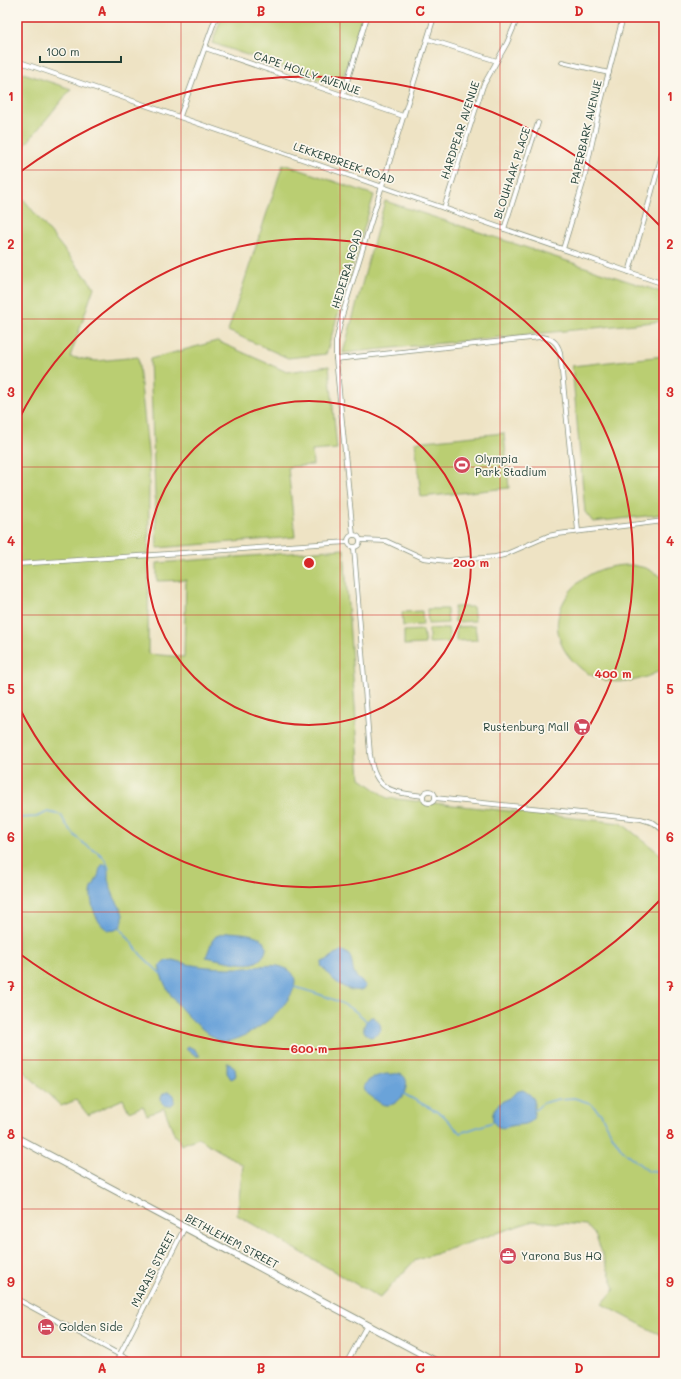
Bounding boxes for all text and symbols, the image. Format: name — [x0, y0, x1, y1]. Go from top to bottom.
text: A — [97, 2, 107, 19]
text: B — [257, 2, 266, 19]
text: C — [415, 2, 425, 19]
text: D — [574, 2, 584, 19]
scale bar — [40, 38, 121, 64]
text: 100 m — [46, 43, 80, 59]
street label: CAPE HOLLY AVENUE — [252, 47, 363, 98]
street label: PAPERBARK AVENUE — [566, 78, 605, 185]
street label: HARDPEAR AVENUE — [437, 79, 482, 181]
text: 1 — [8, 87, 14, 104]
text: 1 — [667, 87, 673, 104]
street label: BLOUHAAK PLACE — [490, 125, 533, 221]
street label: LEKKERBREEK ROAD — [291, 138, 397, 187]
street label: HEDEIRA ROAD — [327, 227, 366, 310]
text: 2 — [7, 235, 15, 252]
text: 2 — [666, 235, 674, 252]
text: 3 — [7, 383, 15, 400]
text: 3 — [666, 383, 674, 400]
place label: Olympia Park Stadium — [475, 451, 546, 479]
sports icon: Olympia Park Stadium — [452, 455, 472, 475]
text: 4 — [7, 532, 15, 549]
text: 4 — [666, 532, 674, 549]
text: 200 m — [453, 554, 489, 570]
centre of rings — [302, 556, 316, 570]
text: 400 m — [595, 665, 631, 681]
text: 5 — [7, 680, 15, 697]
text: 5 — [666, 680, 674, 697]
supermarket icon: Rustenburg Mall — [572, 717, 592, 737]
place label: Rustenburg Mall — [483, 719, 569, 734]
text: 6 — [7, 828, 15, 845]
text: 6 — [666, 828, 674, 845]
text: 7 — [7, 977, 15, 994]
text: 7 — [666, 977, 674, 994]
text: 600 m — [291, 1040, 327, 1056]
text: 8 — [7, 1125, 15, 1142]
text: 8 — [666, 1125, 674, 1142]
street label: BETHLEHEM STREET — [183, 1210, 282, 1272]
street label: MARAIS STREET — [127, 1228, 178, 1309]
office icon: Yarona Bus HQ — [498, 1246, 518, 1266]
place label: Yarona Bus HQ — [521, 1248, 602, 1263]
text: 9 — [7, 1273, 15, 1290]
text: 9 — [666, 1273, 674, 1290]
hotel icon: Golden Side — [36, 1317, 56, 1337]
place label: Golden Side — [59, 1319, 123, 1334]
text: A — [97, 1359, 107, 1376]
text: B — [257, 1359, 266, 1376]
text: C — [415, 1359, 425, 1376]
text: D — [574, 1359, 584, 1376]

